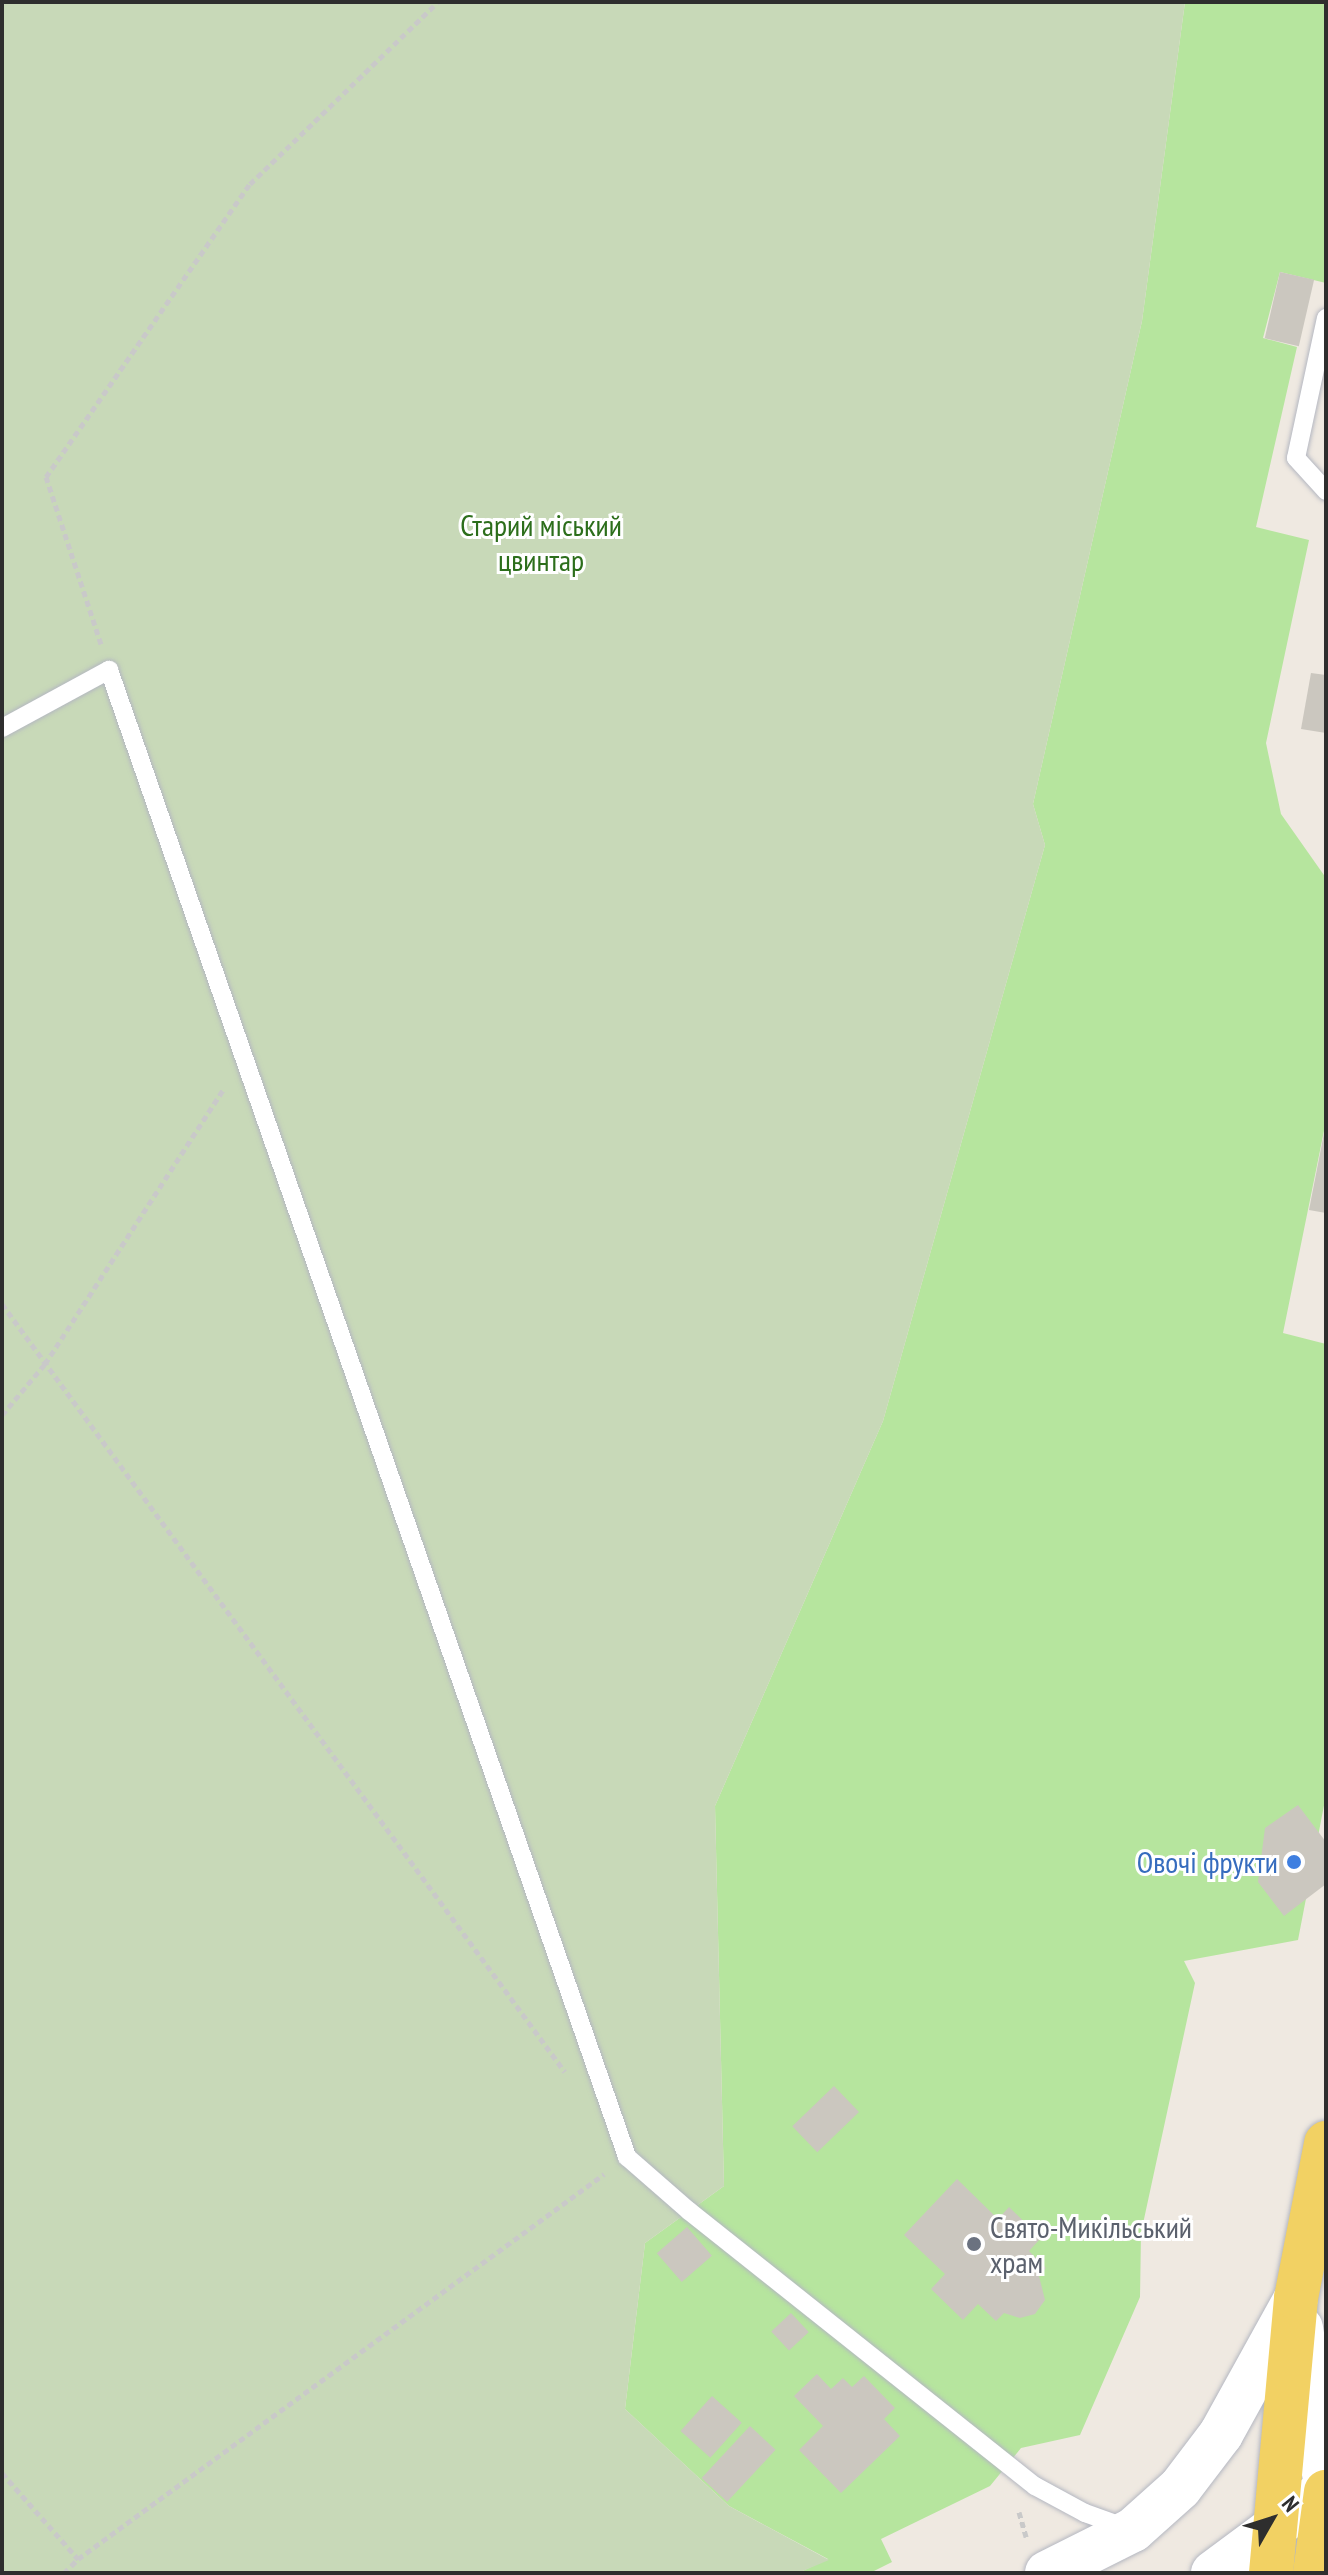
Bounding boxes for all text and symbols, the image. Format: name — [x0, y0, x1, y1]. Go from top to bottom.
park label: Старий міський цвинтар — [460, 507, 622, 578]
place label: Овочі фрукти — [1137, 1844, 1278, 1880]
marker: Овочі фрукти — [1285, 1853, 1303, 1871]
place label: Свято-Микільський храм — [990, 2209, 1192, 2280]
marker: Свято-Микільський храм — [965, 2235, 983, 2253]
north arrow — [1232, 2479, 1312, 2559]
text: N — [1276, 2490, 1305, 2517]

